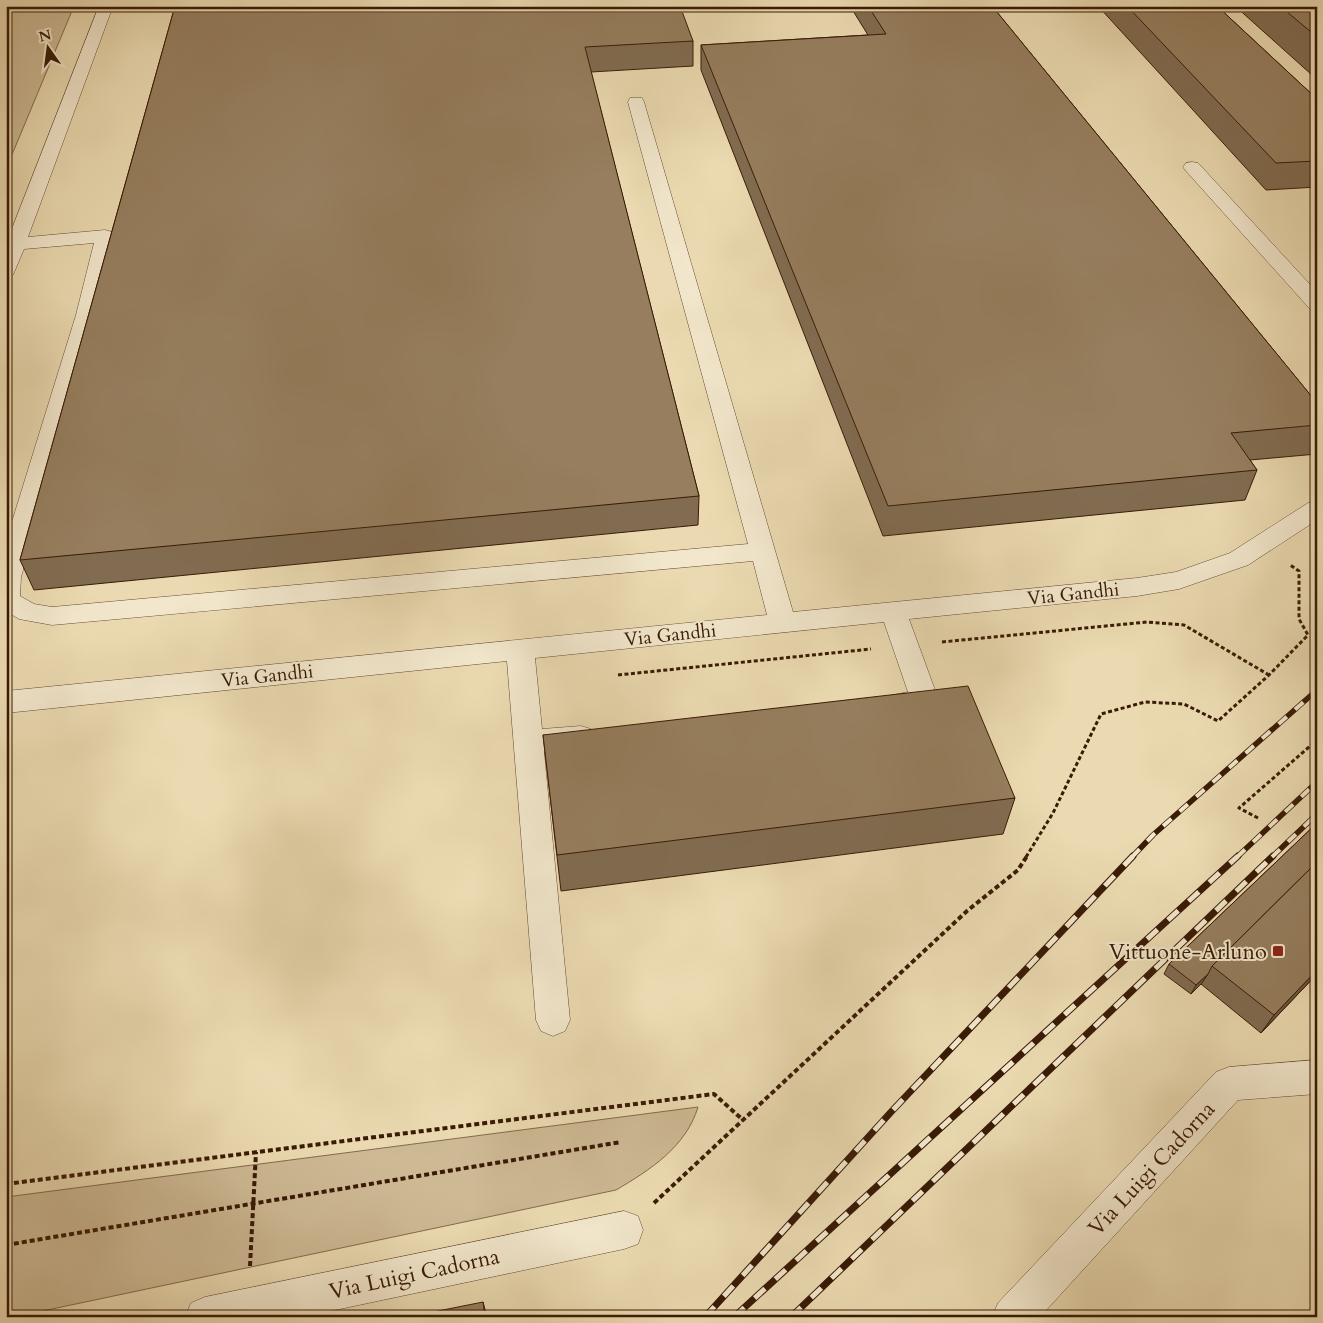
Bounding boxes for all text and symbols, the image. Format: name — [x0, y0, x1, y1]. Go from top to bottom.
north arrow — [22, 22, 72, 72]
text: N — [37, 25, 53, 47]
street label: Via Gandhi — [1026, 576, 1120, 612]
street label: Via Gandhi — [623, 617, 717, 653]
street label: Via Gandhi — [220, 658, 314, 694]
place label: Vittuone-Arluno — [1109, 937, 1267, 967]
marker: Vittuone-Arluno — [1271, 944, 1285, 958]
street label: Via Luigi Cadorna — [1082, 1095, 1222, 1242]
street label: Via Luigi Cadorna — [326, 1241, 503, 1307]

